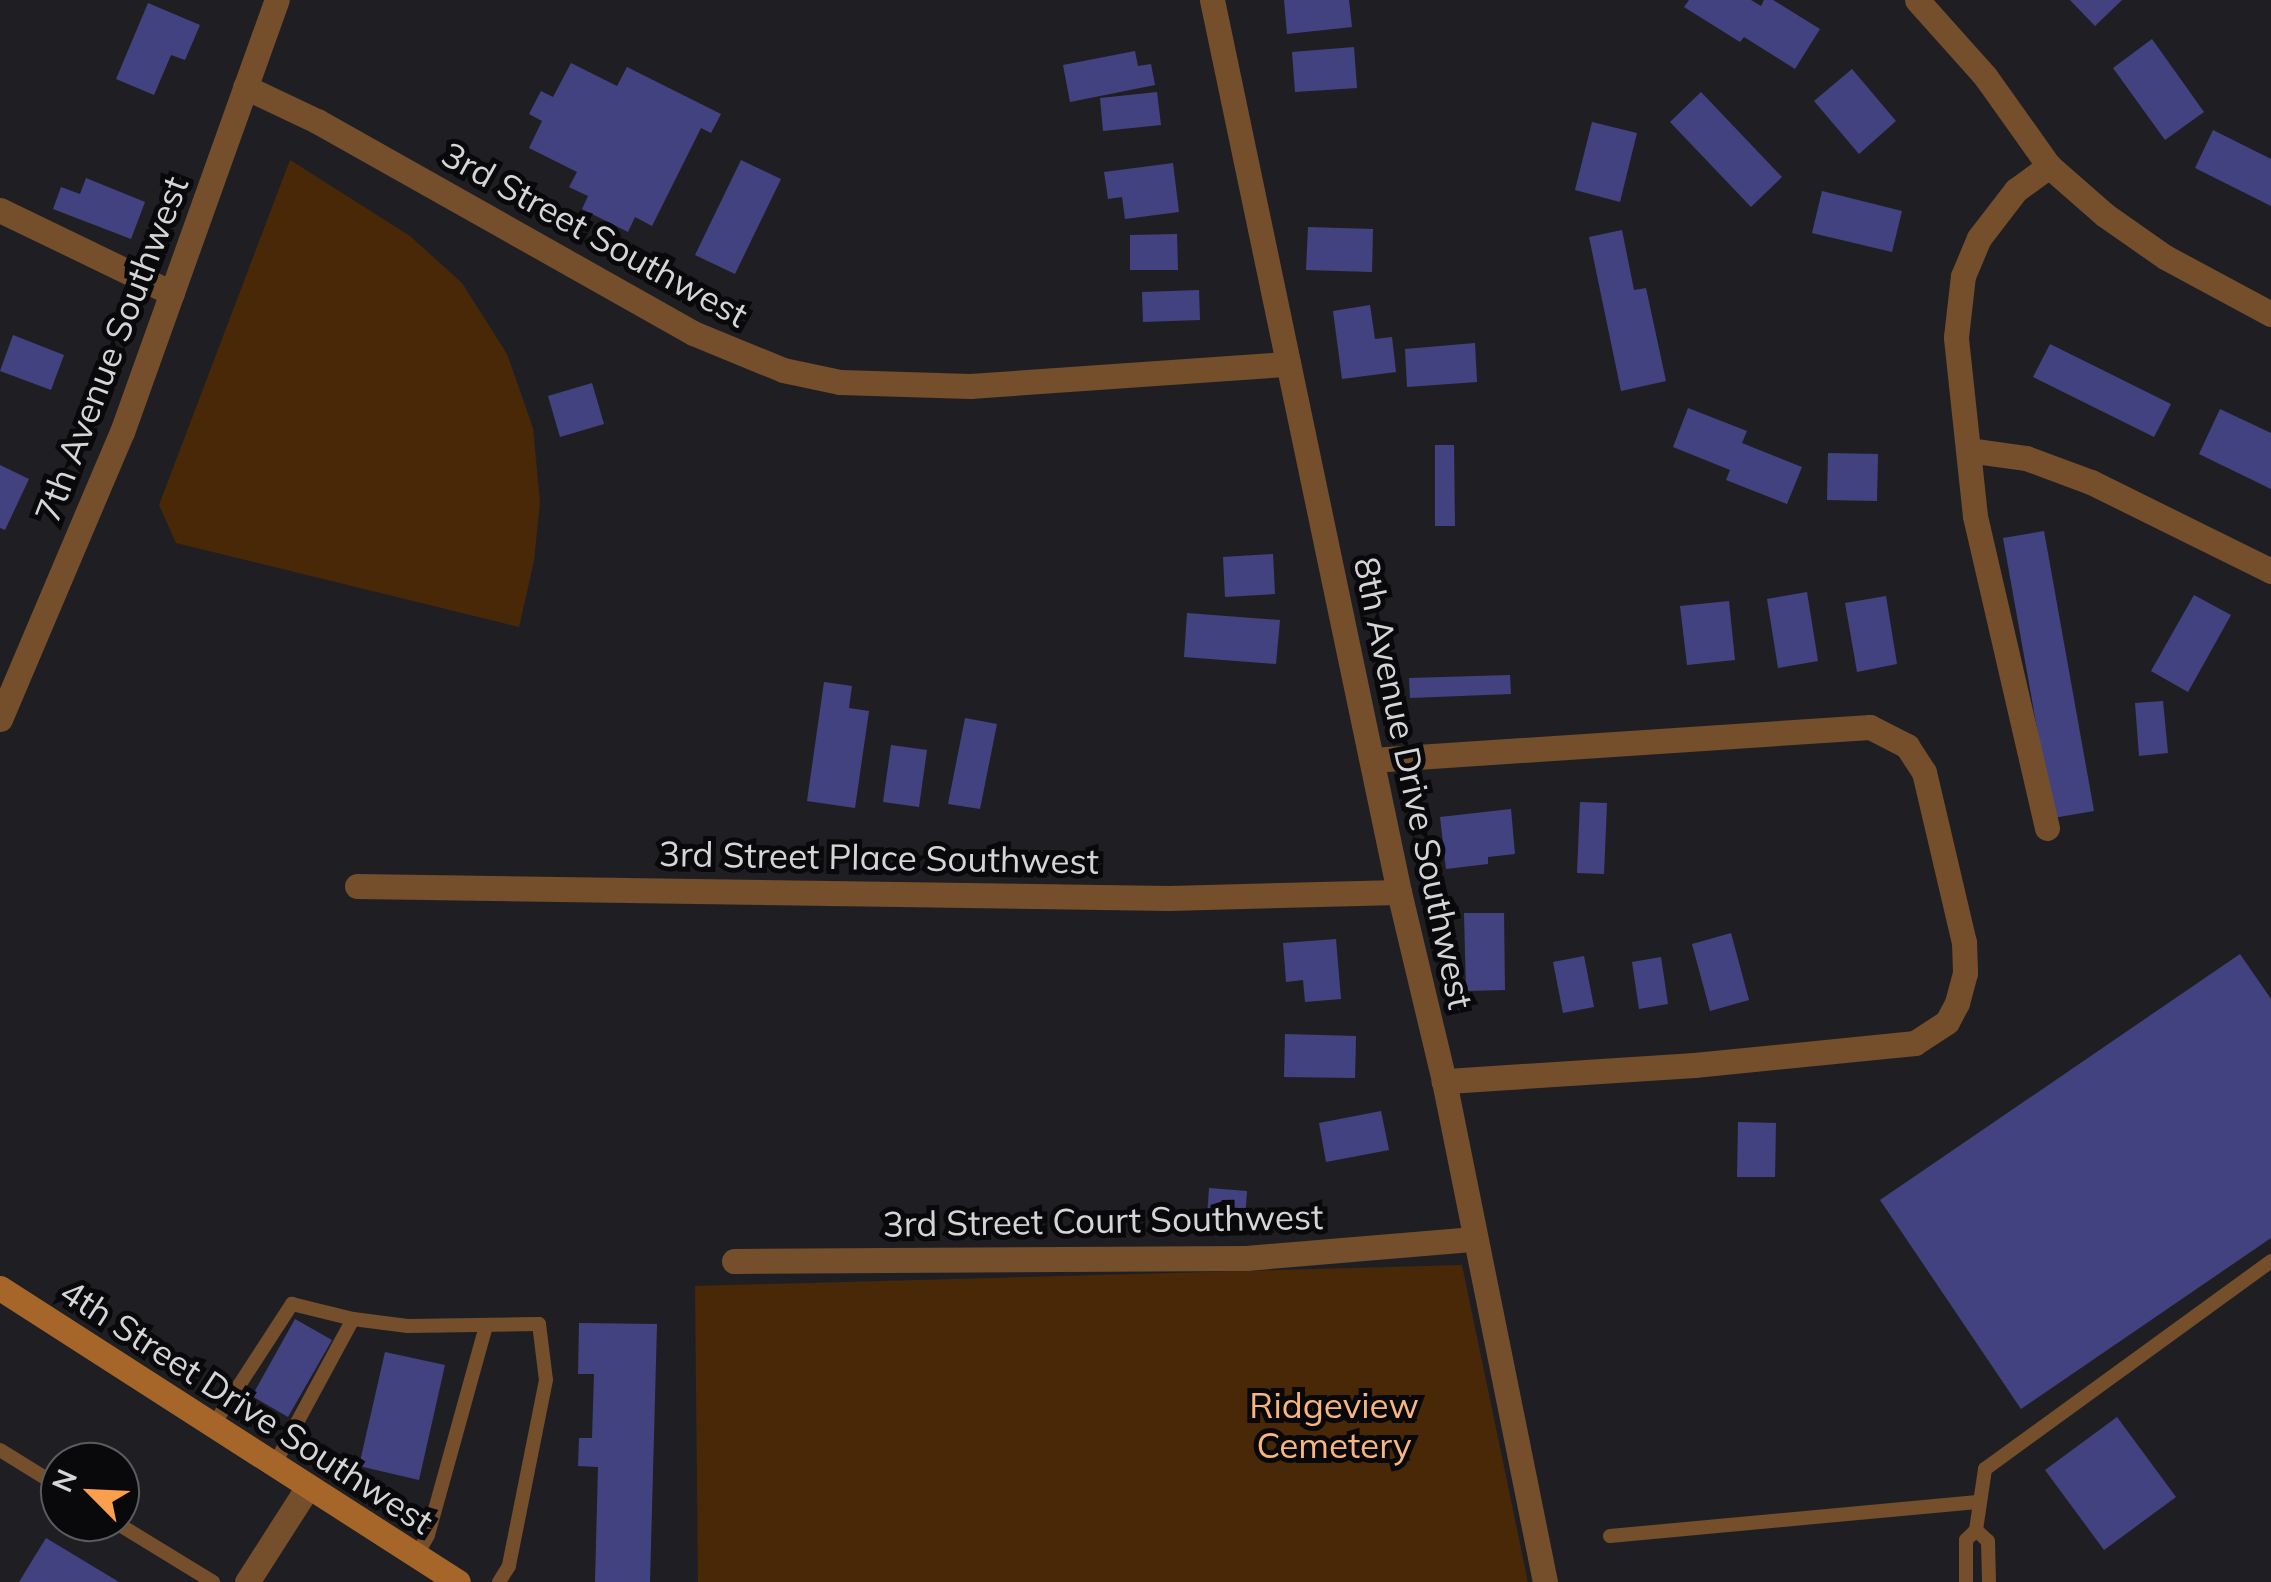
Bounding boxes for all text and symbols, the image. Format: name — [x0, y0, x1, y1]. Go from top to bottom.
street label: 3rd Street Southwest — [435, 133, 755, 335]
street label: 7th Avenue Southwest — [26, 170, 196, 528]
street label: 8th Avenue Drive Southwest — [1346, 553, 1482, 1013]
street label: 3rd Street Place Southwest — [659, 832, 1099, 882]
street label: 3rd Street Court Southwest — [882, 1195, 1324, 1245]
street label: 4th Street Drive Southwest — [53, 1270, 441, 1542]
park label: Ridgeview Cemetery — [1249, 1384, 1419, 1466]
north arrow — [40, 1442, 140, 1542]
text: N — [44, 1464, 84, 1497]

